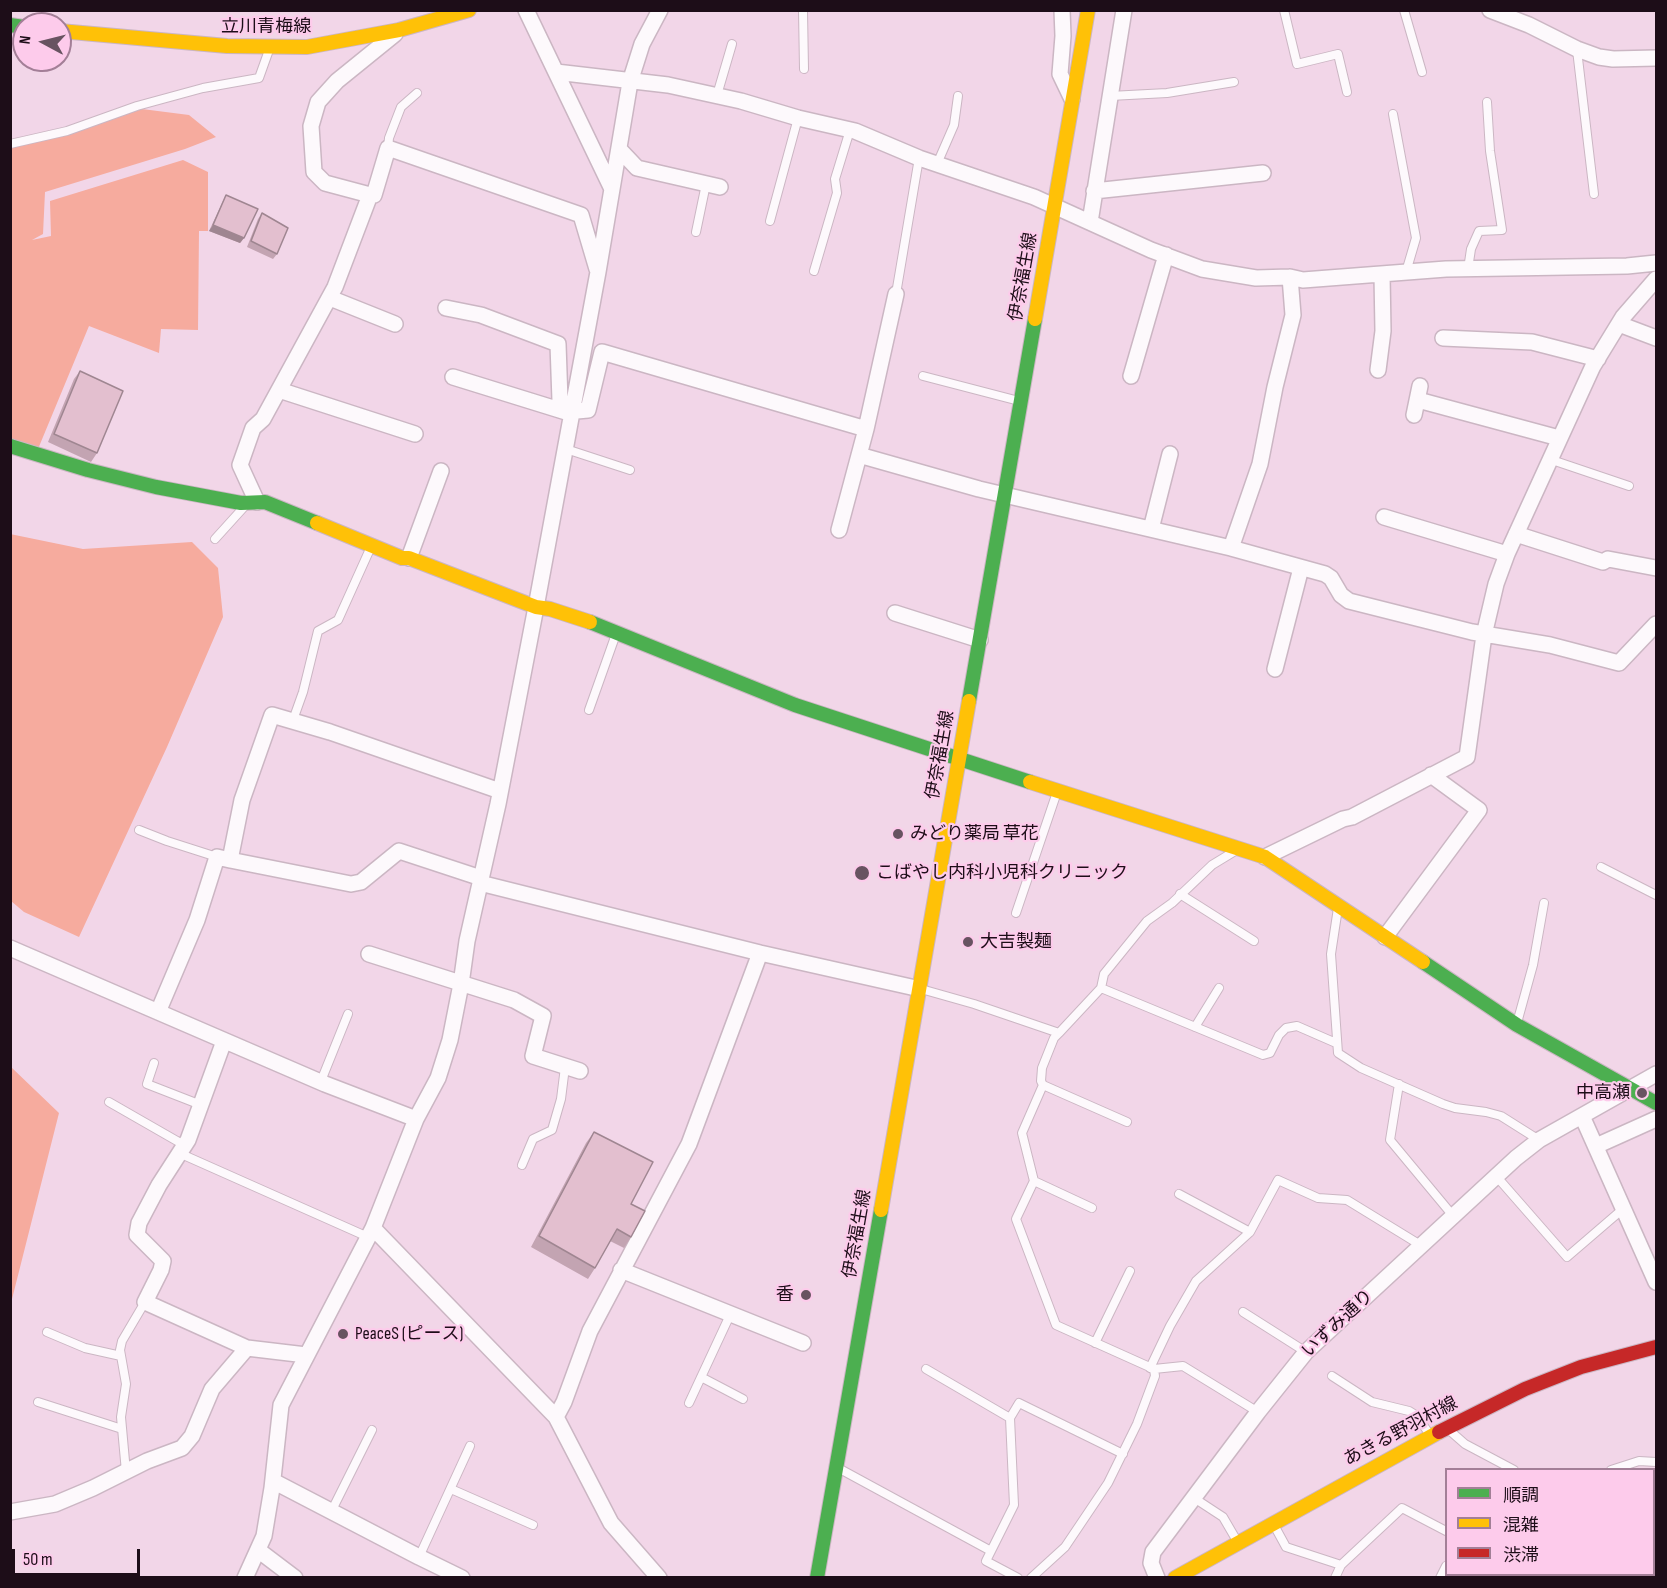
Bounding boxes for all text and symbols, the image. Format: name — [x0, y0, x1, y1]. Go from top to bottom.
north arrow — [12, 12, 72, 72]
street label: 立川青梅線 — [221, 16, 311, 38]
text: N — [16, 35, 36, 45]
street label: 伊奈福生線 — [1006, 231, 1042, 323]
street label: 伊奈福生線 — [923, 709, 959, 801]
place label: みどり薬局 草花 — [910, 823, 1039, 845]
marker: みどり薬局 草花 — [891, 827, 905, 841]
place label: こばやし内科小児科クリニック — [876, 862, 1128, 884]
marker: こばやし内科小児科クリニック — [853, 864, 871, 882]
place label: 大吉製麺 — [980, 931, 1052, 953]
marker: 大吉製麺 — [961, 935, 975, 949]
place label: 中高瀬 — [1576, 1082, 1630, 1104]
marker: 中高瀬 — [1635, 1086, 1649, 1100]
street label: 伊奈福生線 — [840, 1188, 876, 1280]
place label: 香 — [776, 1284, 794, 1306]
street label: いずみ通り — [1298, 1285, 1378, 1363]
marker: 香 — [799, 1288, 813, 1302]
place label: PeaceS (ピース) — [355, 1323, 463, 1345]
marker: PeaceS (ピース) — [336, 1327, 350, 1341]
street label: あきる野羽村線 — [1340, 1393, 1462, 1471]
legend — [1445, 1468, 1655, 1576]
text: 順調 — [1503, 1485, 1539, 1506]
text: 混雑 — [1503, 1515, 1539, 1536]
scale bar — [15, 1537, 142, 1575]
text: 渋滞 — [1503, 1545, 1539, 1566]
text: 50 m — [23, 1549, 53, 1570]

